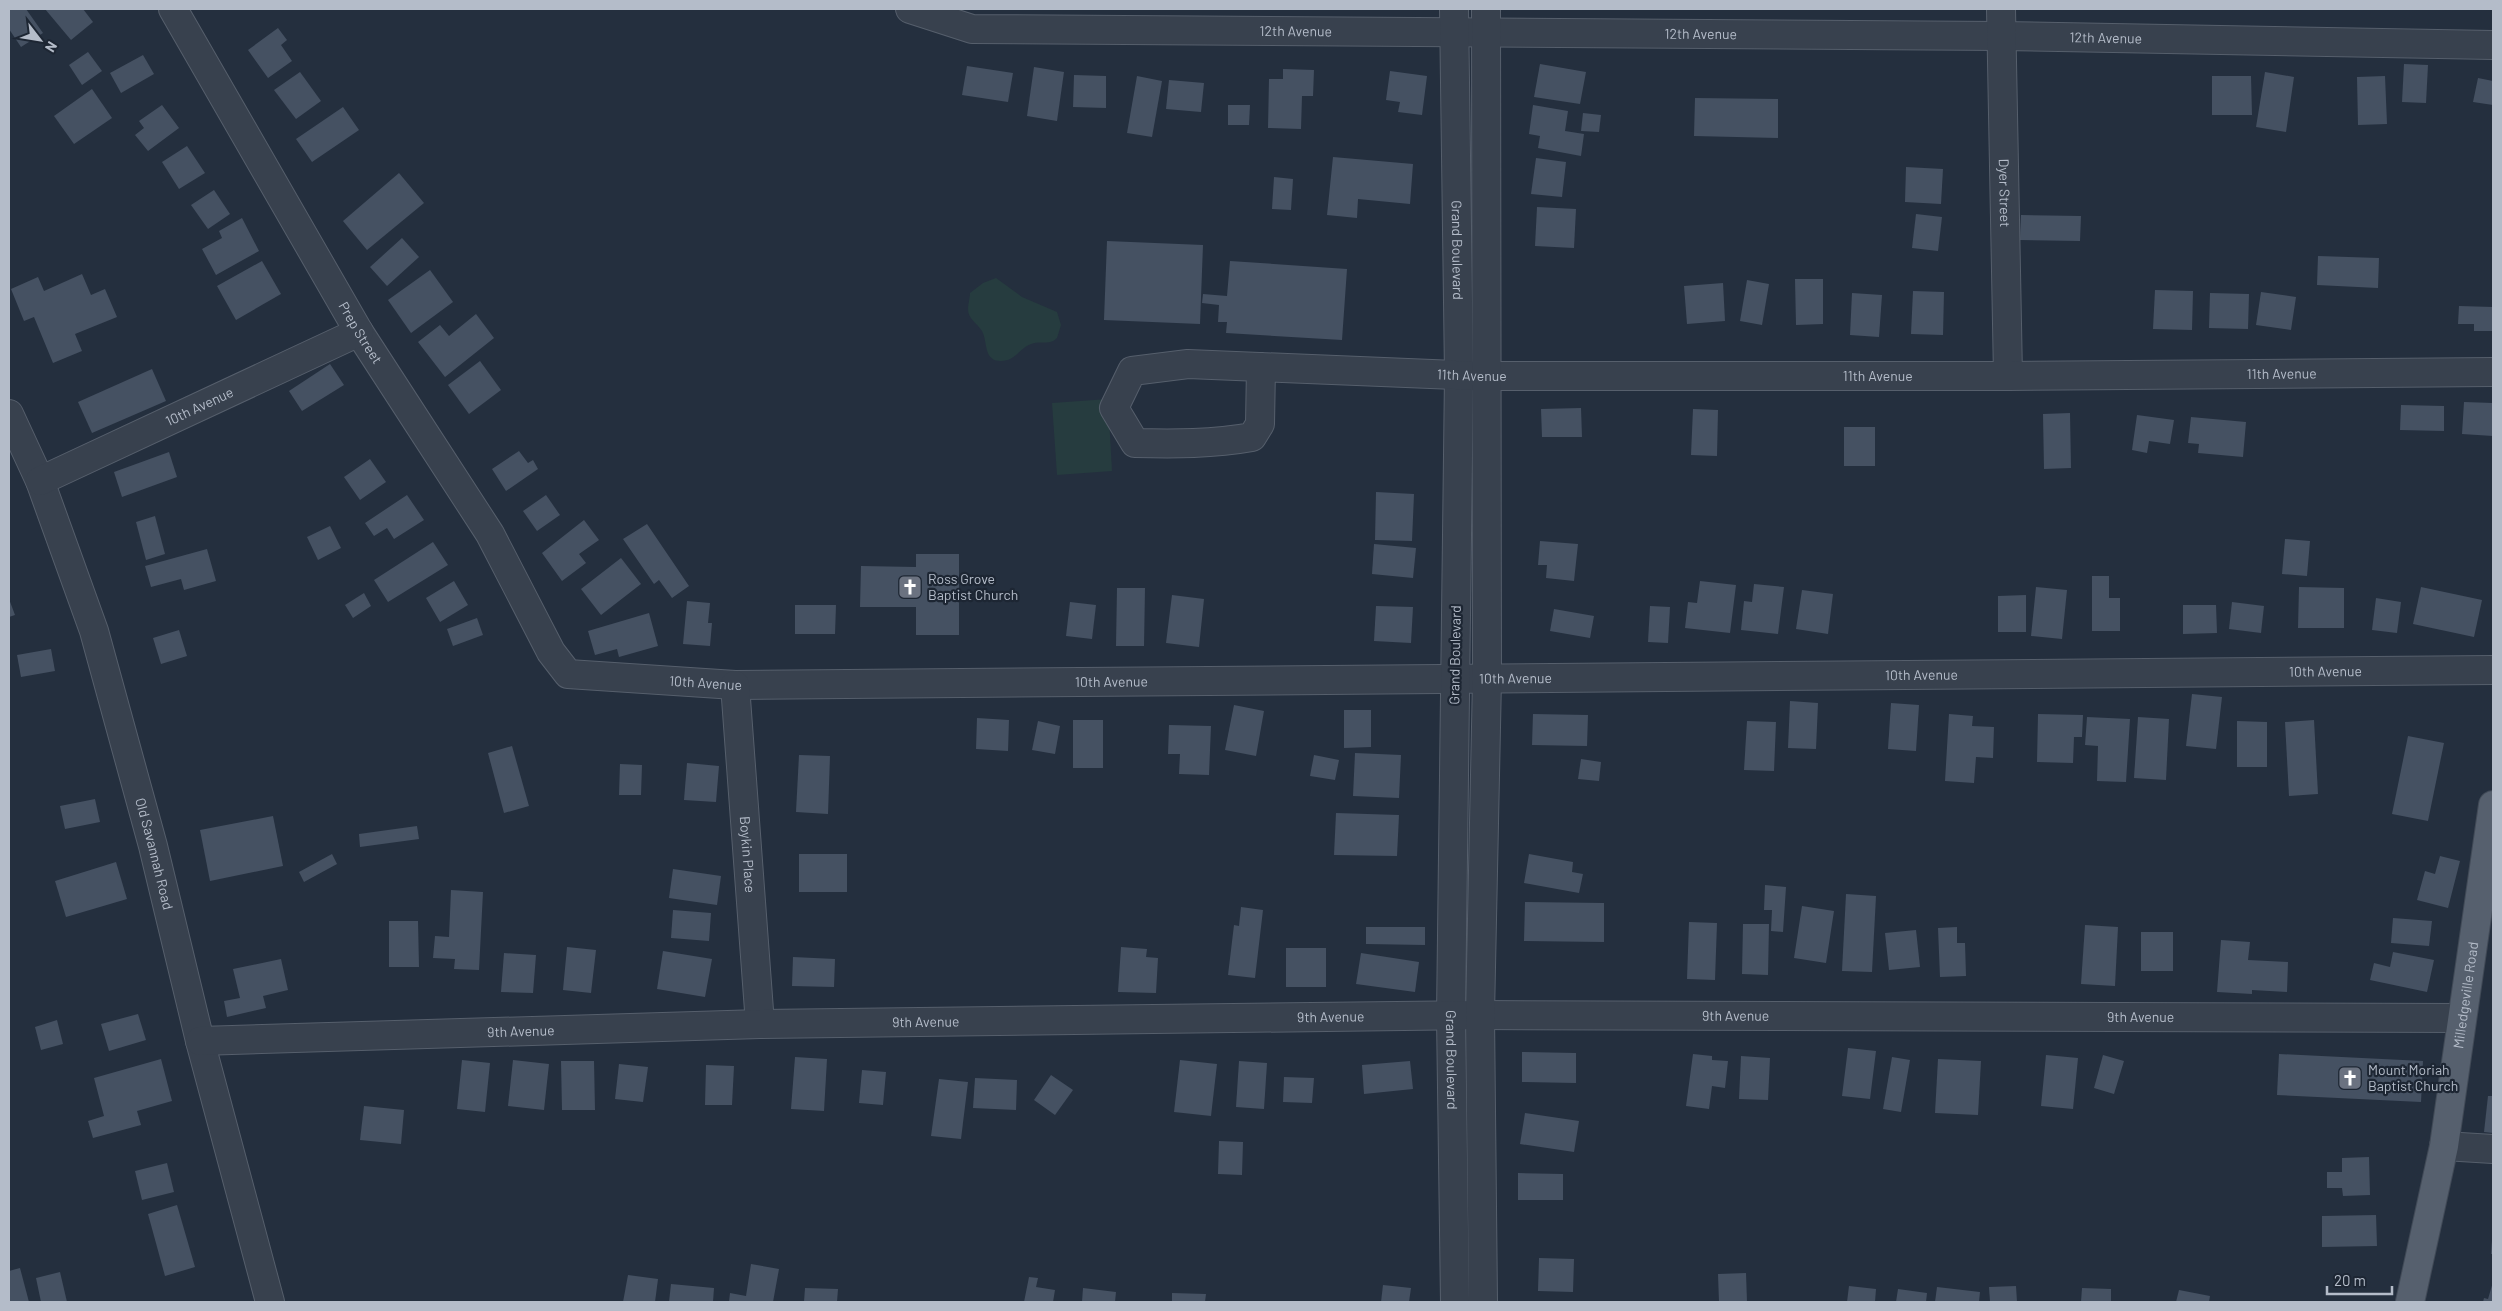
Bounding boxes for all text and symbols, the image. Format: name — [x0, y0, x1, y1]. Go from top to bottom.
north arrow — [15, 15, 65, 65]
street label: 12th Avenue — [1260, 22, 1332, 39]
street label: 12th Avenue — [1665, 25, 1737, 42]
street label: 12th Avenue — [2069, 28, 2142, 47]
text: N — [42, 39, 61, 55]
street label: Dyer Street — [1996, 159, 2014, 227]
street label: Grand Boulevard — [1449, 200, 1467, 300]
street label: Prep Street — [335, 298, 386, 367]
street label: 11th Avenue — [2247, 364, 2317, 382]
street label: 11th Avenue — [1437, 365, 1507, 384]
street label: 11th Avenue — [1843, 367, 1913, 384]
street label: 10th Avenue — [163, 383, 236, 429]
place label: Ross Grove Baptist Church — [928, 570, 1018, 603]
church icon: Ross Grove Baptist Church — [897, 574, 923, 600]
street label: Grand Boulevard — [1445, 605, 1464, 705]
street label: 10th Avenue — [2289, 662, 2362, 680]
street label: 10th Avenue — [1885, 666, 1958, 683]
street label: 10th Avenue — [1479, 669, 1552, 687]
street label: 10th Avenue — [669, 672, 742, 693]
street label: 10th Avenue — [1075, 672, 1148, 690]
street label: Old Savannah Road — [132, 796, 177, 911]
street label: Boykin Place — [737, 815, 759, 894]
street label: Milledgeville Road — [2449, 941, 2481, 1050]
street label: 9th Avenue — [1297, 1007, 1364, 1025]
street label: 9th Avenue — [1702, 1007, 1769, 1024]
street label: 9th Avenue — [2107, 1008, 2174, 1025]
street label: Grand Boulevard — [1443, 1010, 1461, 1110]
street label: 9th Avenue — [892, 1013, 959, 1030]
street label: 9th Avenue — [487, 1021, 555, 1040]
place label: Mount Moriah Baptist Church — [2368, 1061, 2458, 1094]
church icon: Mount Moriah Baptist Church — [2337, 1065, 2363, 1091]
scale bar — [2327, 1264, 2392, 1296]
text: 20 m — [2334, 1271, 2366, 1289]

